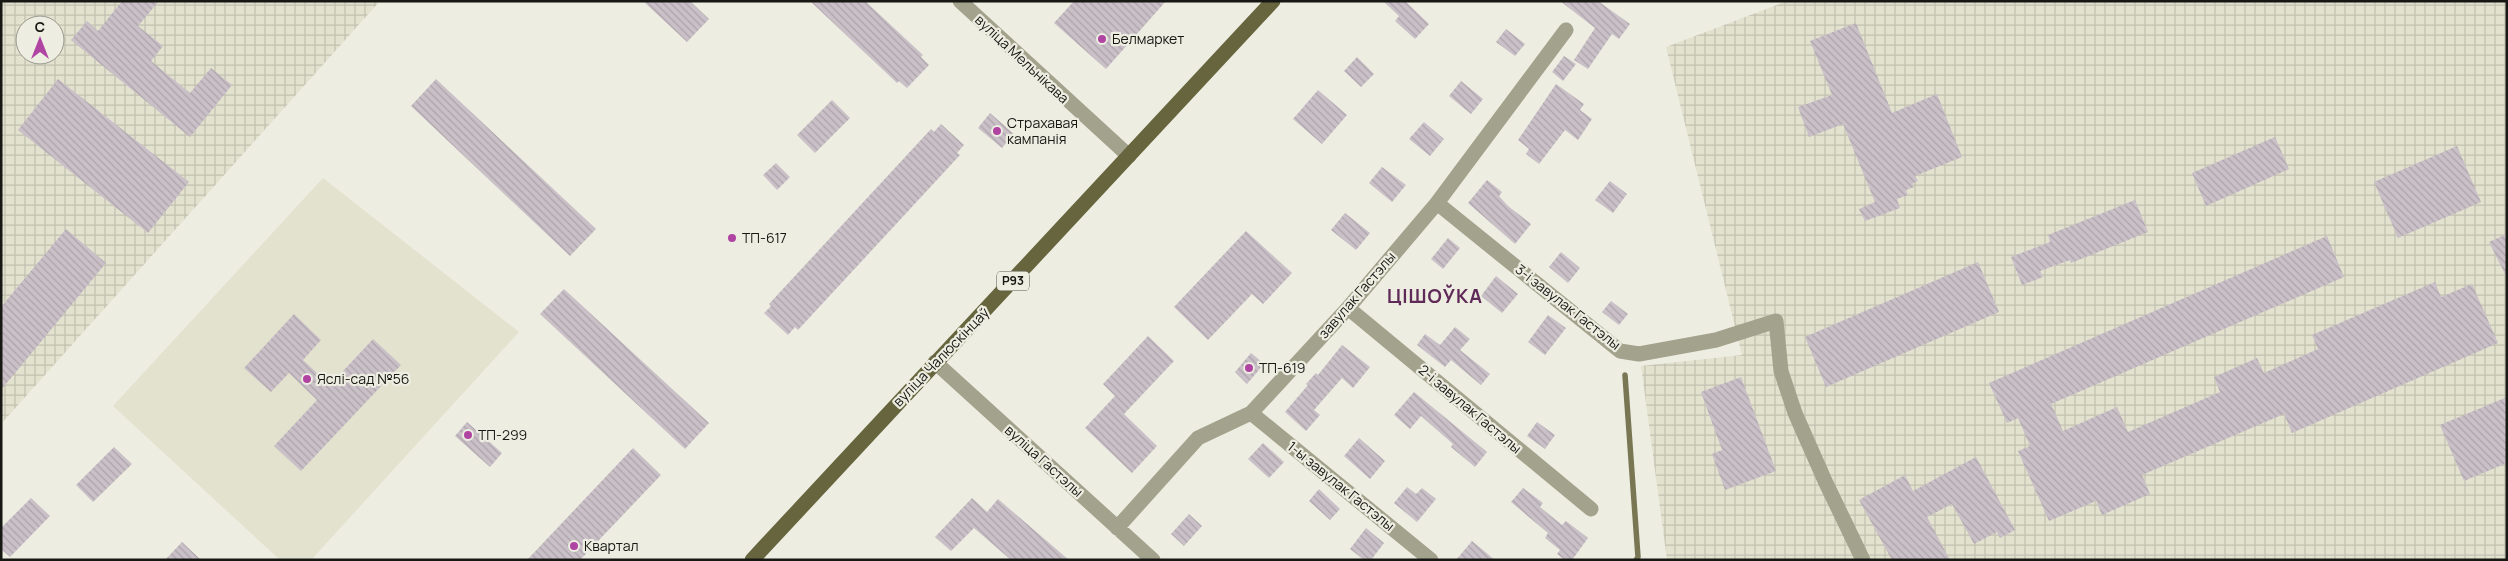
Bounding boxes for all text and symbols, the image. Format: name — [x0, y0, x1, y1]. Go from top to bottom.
street label: вуліца Мельнікава — [971, 10, 1073, 107]
north arrow — [15, 15, 65, 65]
text: С — [35, 17, 45, 36]
place label: Белмаркет — [1112, 29, 1184, 48]
marker: Белмаркет — [1096, 33, 1108, 45]
place label: Страхавая кампанія — [1007, 113, 1078, 148]
marker: Страхавая кампанія — [991, 125, 1003, 137]
place label: ТП-617 — [742, 228, 787, 247]
marker: ТП-617 — [726, 232, 738, 244]
street label: завулак Гастэлы — [1314, 247, 1400, 342]
street label: 3-і завулак Гастэлы — [1512, 260, 1625, 354]
road number: Р93 — [997, 272, 1029, 290]
district label: ЦІШОЎКА — [1387, 283, 1483, 309]
street label: вуліца Чалюскінцаў — [888, 303, 993, 410]
place label: ТП-619 — [1259, 358, 1306, 377]
street label: 2-і завулак Гастэлы — [1415, 360, 1526, 457]
marker: ТП-619 — [1243, 362, 1255, 374]
place label: Яслі-сад №56 — [317, 369, 410, 388]
marker: Яслі-сад №56 — [301, 373, 313, 385]
street label: вуліца Гастэлы — [1001, 420, 1088, 501]
place label: ТП-299 — [478, 425, 527, 444]
marker: ТП-299 — [462, 429, 474, 441]
street label: 1-ы завулак Гастэлы — [1284, 437, 1399, 535]
place label: Квартал — [584, 536, 639, 555]
marker: Квартал — [568, 540, 580, 552]

